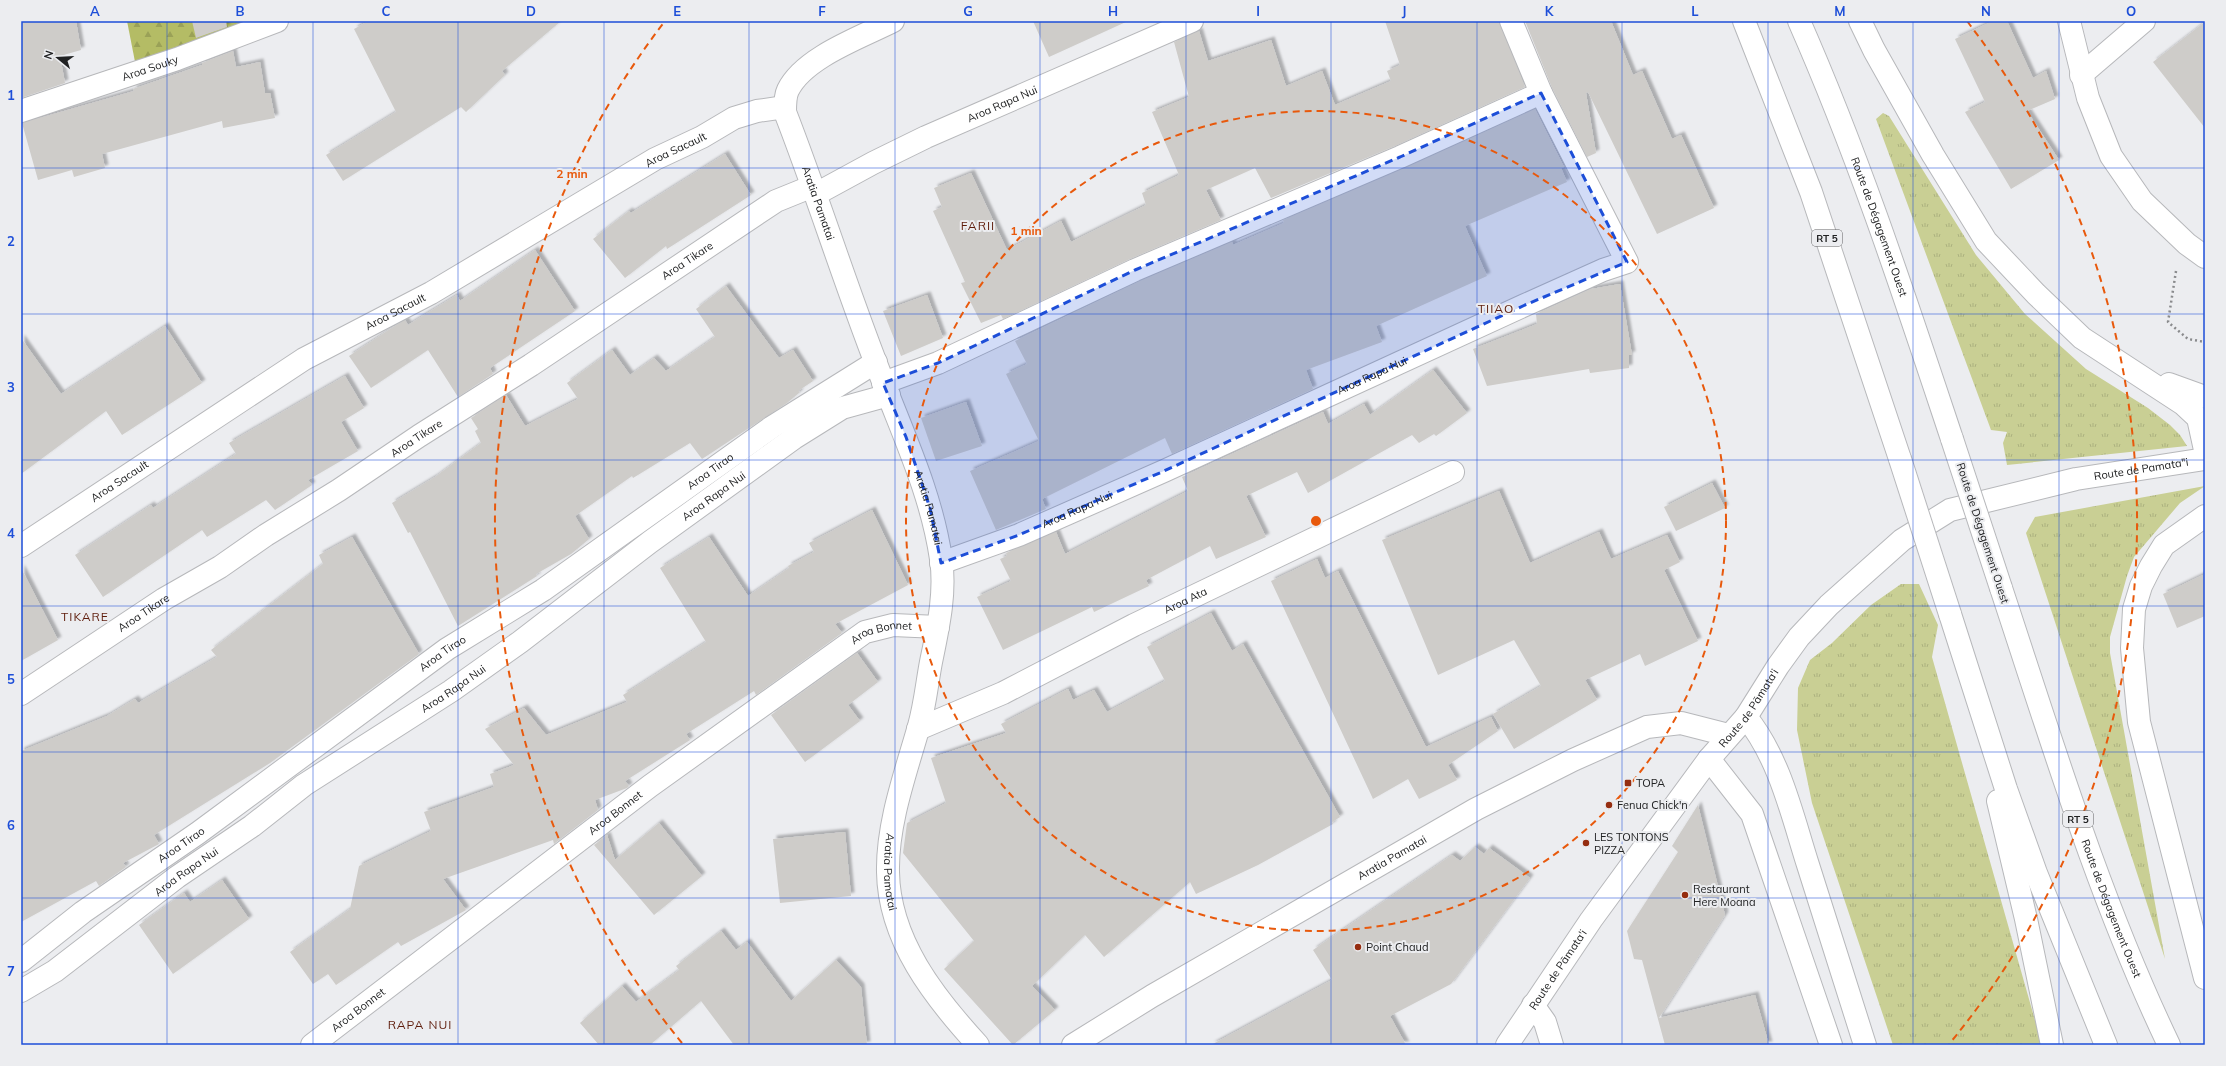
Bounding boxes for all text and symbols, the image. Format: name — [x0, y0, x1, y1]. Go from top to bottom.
text: A — [90, 3, 100, 19]
text: B — [236, 3, 245, 19]
text: C — [382, 3, 391, 19]
text: D — [526, 3, 536, 19]
text: E — [673, 3, 681, 19]
text: F — [818, 3, 826, 19]
text: G — [963, 3, 973, 19]
text: H — [1108, 3, 1118, 19]
text: I — [1256, 3, 1260, 19]
text: J — [1402, 3, 1406, 19]
text: K — [1545, 3, 1555, 19]
text: L — [1691, 3, 1699, 19]
text: M — [1834, 3, 1846, 19]
text: N — [1981, 3, 1991, 19]
text: O — [2126, 3, 2136, 19]
north arrow — [38, 38, 78, 78]
text: N — [41, 49, 56, 61]
street label: Aroa Souky — [120, 52, 180, 84]
street label: Aroa Rapa Nui — [965, 82, 1039, 125]
text: 1 — [7, 87, 15, 103]
street label: Aroa Sacault — [642, 129, 709, 170]
street label: Route de Dégagement Ouest — [1848, 155, 1911, 299]
street label: Aratia Pamatai — [799, 164, 838, 242]
text: 2 min — [556, 166, 588, 181]
district label: FARII — [961, 218, 995, 233]
text: 1 min — [1010, 223, 1042, 238]
road number: RT 5 — [1812, 230, 1842, 246]
text: 2 — [7, 233, 15, 249]
street label: Aroa Tikare — [659, 238, 716, 283]
street label: Aroa Sacault — [363, 290, 428, 333]
district label: TIIAO — [1478, 301, 1514, 316]
street label: Aroa Rapa Nui — [1335, 353, 1409, 398]
text: 3 — [7, 379, 15, 395]
street label: Aroa Tikare — [388, 416, 445, 460]
street label: Aroa Tirao — [684, 450, 736, 492]
street label: Route de Pamata"i — [2093, 455, 2189, 483]
street label: Aroa Sacault — [88, 457, 151, 505]
street label: Route de Dégagement Ouest — [1954, 461, 2012, 605]
street label: Aroa Rapa Nui — [679, 468, 748, 524]
street label: Aratia Pamatai — [911, 468, 946, 546]
street label: Aroa Rapa Nui — [1039, 488, 1114, 531]
centre of rings — [1309, 514, 1323, 528]
text: 4 — [7, 525, 15, 541]
street label: Aroa Ata — [1162, 584, 1209, 617]
street label: Aroa Tikare — [115, 590, 172, 635]
district label: TIKARE — [61, 609, 109, 624]
street label: Aroa Bonnet — [848, 618, 912, 647]
street label: Aroa Tirao — [416, 632, 468, 674]
street label: Aroa Rapa Nui — [418, 662, 488, 715]
street label: Route de Pāmata'i — [1716, 666, 1782, 750]
text: 5 — [7, 671, 15, 687]
place label: TOPA — [1636, 776, 1665, 790]
marker: TOPA — [1623, 778, 1633, 788]
street label: Aroa Bonnet — [585, 787, 645, 838]
place label: Fenua Chick'n — [1617, 798, 1688, 812]
marker: Fenua Chick'n — [1604, 800, 1614, 810]
road number: RT 5 — [2063, 811, 2093, 827]
text: 6 — [7, 817, 15, 833]
street label: Aroa Tirao — [155, 824, 207, 866]
place label: LES TONTONS PIZZA — [1594, 830, 1669, 857]
street label: Aratia Pamatai — [881, 832, 900, 912]
street label: Aratia Pamatai — [1355, 832, 1429, 883]
street label: Route de Dégagement Ouest — [2078, 837, 2145, 980]
marker: LES TONTONS PIZZA — [1581, 838, 1591, 848]
street label: Aroa Rapa Nui — [151, 844, 221, 899]
place label: Restaurant Here Moana — [1693, 882, 1756, 909]
marker: Restaurant Here Moana — [1680, 890, 1690, 900]
street label: Route de Pāmata'i — [1526, 927, 1590, 1012]
place label: Point Chaud — [1366, 940, 1429, 954]
marker: Point Chaud — [1353, 942, 1363, 952]
text: 7 — [7, 963, 15, 979]
street label: Aroa Bonnet — [328, 985, 388, 1035]
district label: RAPA NUI — [388, 1017, 452, 1032]

